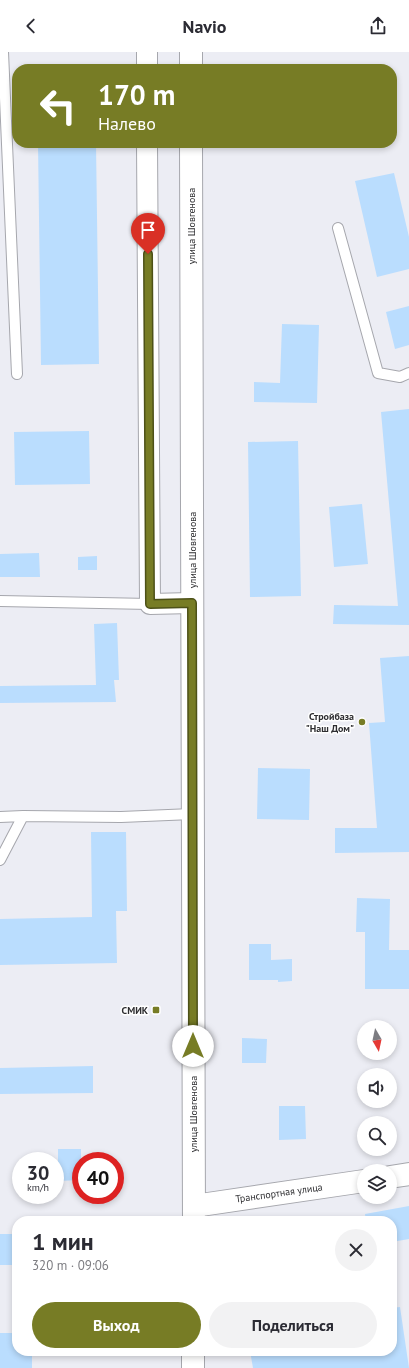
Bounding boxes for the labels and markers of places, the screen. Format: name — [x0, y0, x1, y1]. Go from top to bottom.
pin — [131, 213, 165, 254]
place label: Стройбаза "Наш Дом" — [306, 710, 354, 735]
marker: Стройбаза "Наш Дом" — [357, 717, 367, 727]
place label: СМИК — [122, 1004, 149, 1017]
marker: СМИК — [151, 1005, 161, 1015]

